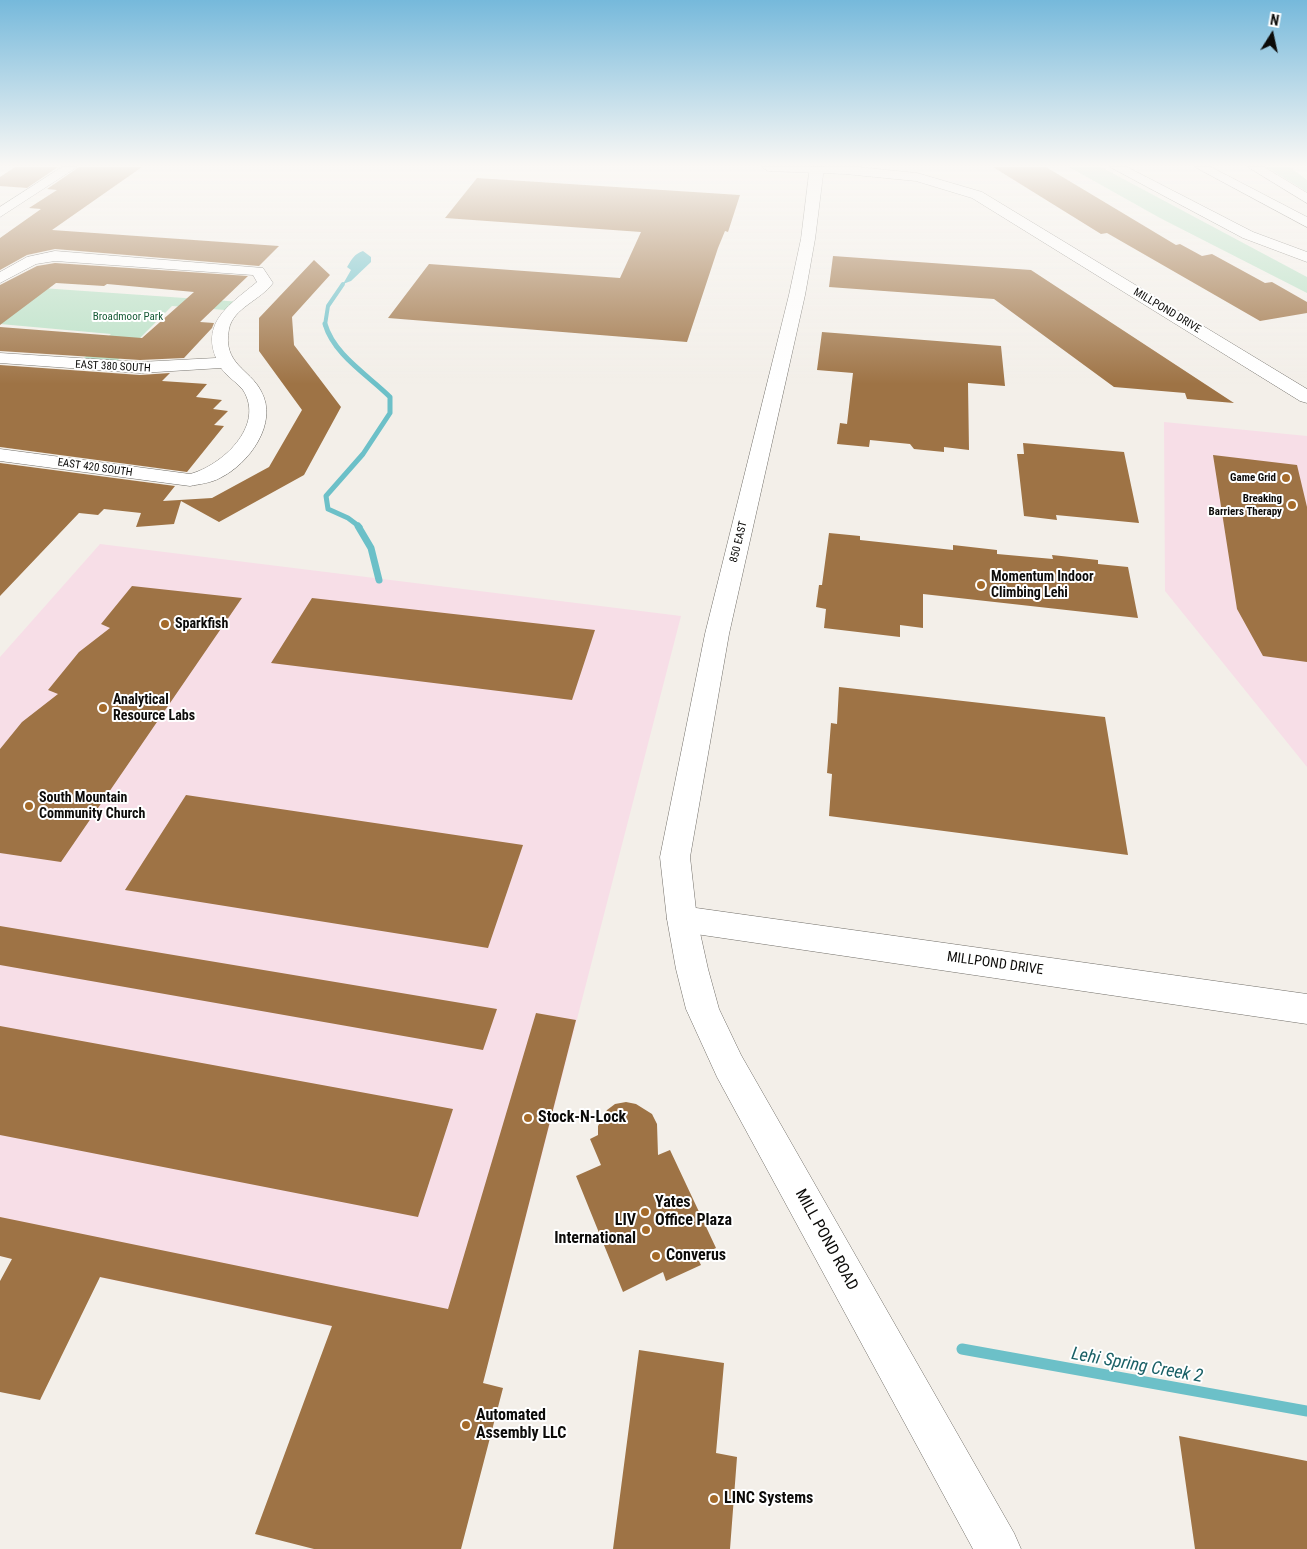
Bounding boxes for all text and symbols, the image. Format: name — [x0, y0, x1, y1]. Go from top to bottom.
north arrow — [1247, 10, 1297, 60]
text: N — [1269, 12, 1280, 29]
street label: MILLPOND DRIVE — [1131, 286, 1203, 336]
park label: Broadmoor Park — [93, 310, 163, 324]
street label: EAST 380 SOUTH — [75, 358, 151, 376]
street label: EAST 420 SOUTH — [57, 456, 133, 480]
place label: Game Grid — [1230, 471, 1276, 485]
marker: Game Grid — [1280, 472, 1292, 484]
place label: Breaking Barriers Therapy — [1209, 492, 1282, 518]
marker: Breaking Barriers Therapy — [1286, 499, 1298, 511]
street label: 850 EAST — [728, 520, 750, 564]
place label: Momentum Indoor Climbing Lehi — [991, 569, 1094, 602]
marker: Momentum Indoor Climbing Lehi — [975, 579, 987, 591]
place label: Sparkfish — [175, 616, 228, 632]
marker: Sparkfish — [159, 618, 171, 630]
place label: Analytical Resource Labs — [113, 692, 195, 724]
marker: Analytical Resource Labs — [97, 702, 109, 714]
place label: South Mountain Community Church — [39, 790, 145, 822]
marker: South Mountain Community Church — [23, 800, 35, 812]
street label: MILLPOND DRIVE — [946, 949, 1044, 979]
place label: Stock-N-Lock — [538, 1108, 626, 1128]
marker: Stock-N-Lock — [522, 1112, 534, 1124]
street label: MILL POND ROAD — [790, 1186, 862, 1294]
place label: Yates Office Plaza — [655, 1193, 732, 1231]
marker: Yates Office Plaza — [639, 1206, 651, 1218]
place label: LIV International — [554, 1211, 636, 1249]
marker: LIV International — [640, 1224, 652, 1236]
place label: Converus — [666, 1246, 726, 1266]
marker: Converus — [650, 1250, 662, 1262]
water label: Lehi Spring Creek 2 — [1070, 1344, 1204, 1388]
place label: Automated Assembly LLC — [476, 1406, 566, 1444]
marker: Automated Assembly LLC — [460, 1419, 472, 1431]
place label: LINC Systems — [724, 1489, 813, 1509]
marker: LINC Systems — [708, 1493, 720, 1505]

